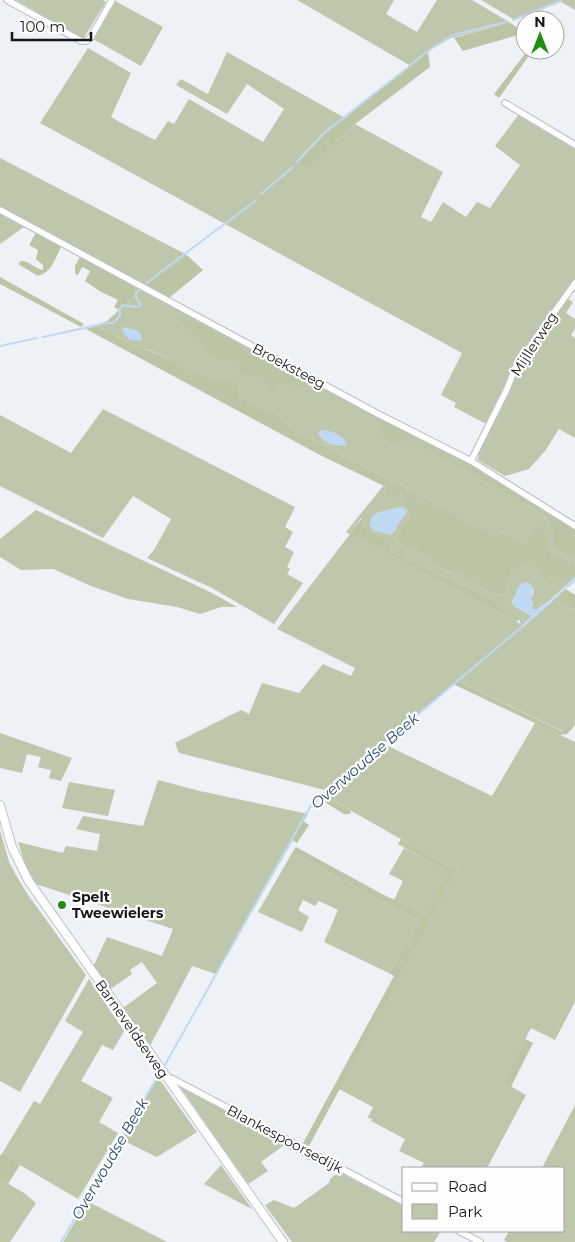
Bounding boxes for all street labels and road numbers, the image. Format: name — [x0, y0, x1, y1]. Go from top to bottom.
street label: Mijllerweg — [507, 309, 561, 379]
street label: Broeksteeg — [249, 339, 329, 393]
street label: Barneveldseweg — [91, 976, 173, 1082]
street label: Blankespoorsedijk — [224, 1101, 347, 1177]

